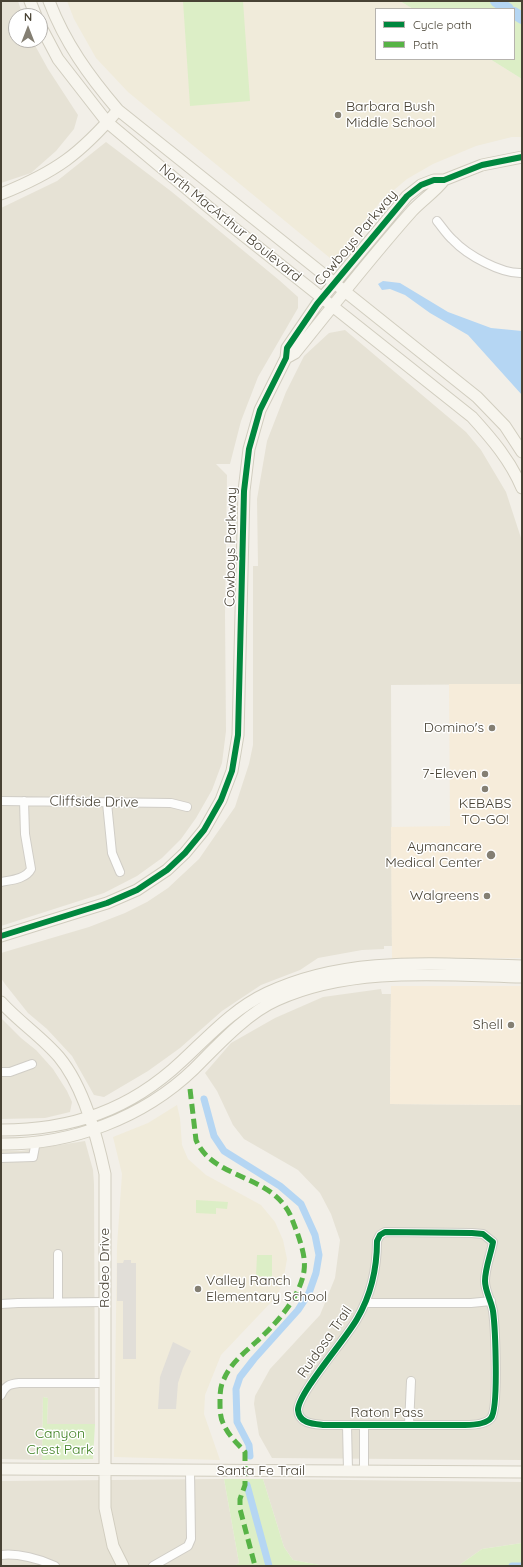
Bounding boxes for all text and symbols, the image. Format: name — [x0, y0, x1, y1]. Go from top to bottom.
north arrow — [8, 8, 48, 48]
legend — [375, 8, 515, 60]
text: N — [24, 10, 32, 24]
text: Cycle path — [413, 17, 472, 32]
text: Path — [413, 37, 438, 52]
place label: Barbara Bush Middle School — [346, 99, 436, 132]
marker: Barbara Bush Middle School — [333, 110, 343, 120]
street label: North MacArthur Boulevard — [156, 160, 304, 286]
street label: Cowboys Parkway — [311, 187, 401, 289]
street label: Cowboys Parkway — [222, 487, 240, 607]
place label: Domino's — [424, 720, 484, 736]
marker: Domino's — [487, 723, 497, 733]
place label: 7-Eleven — [422, 766, 477, 782]
marker: 7-Eleven — [480, 769, 490, 779]
marker: KEBABS TO-GO! — [480, 784, 490, 794]
street label: Cliffside Drive — [49, 793, 139, 811]
place label: KEBABS TO-GO! — [459, 796, 511, 828]
place label: Aymancare Medical Center — [385, 839, 482, 872]
marker: Aymancare Medical Center — [485, 849, 497, 861]
place label: Walgreens — [410, 888, 479, 904]
marker: Walgreens — [482, 891, 492, 901]
place label: Shell — [473, 1017, 503, 1033]
marker: Shell — [506, 1020, 516, 1030]
street label: Rodeo Drive — [97, 1228, 113, 1308]
place label: Valley Ranch Elementary School — [206, 1273, 327, 1306]
marker: Valley Ranch Elementary School — [193, 1284, 203, 1294]
street label: Ruidosa Trail — [294, 1303, 356, 1381]
street label: Raton Pass — [351, 1405, 423, 1421]
park label: Canyon Crest Park — [27, 1426, 93, 1458]
street label: Santa Fe Trail — [217, 1463, 305, 1479]

